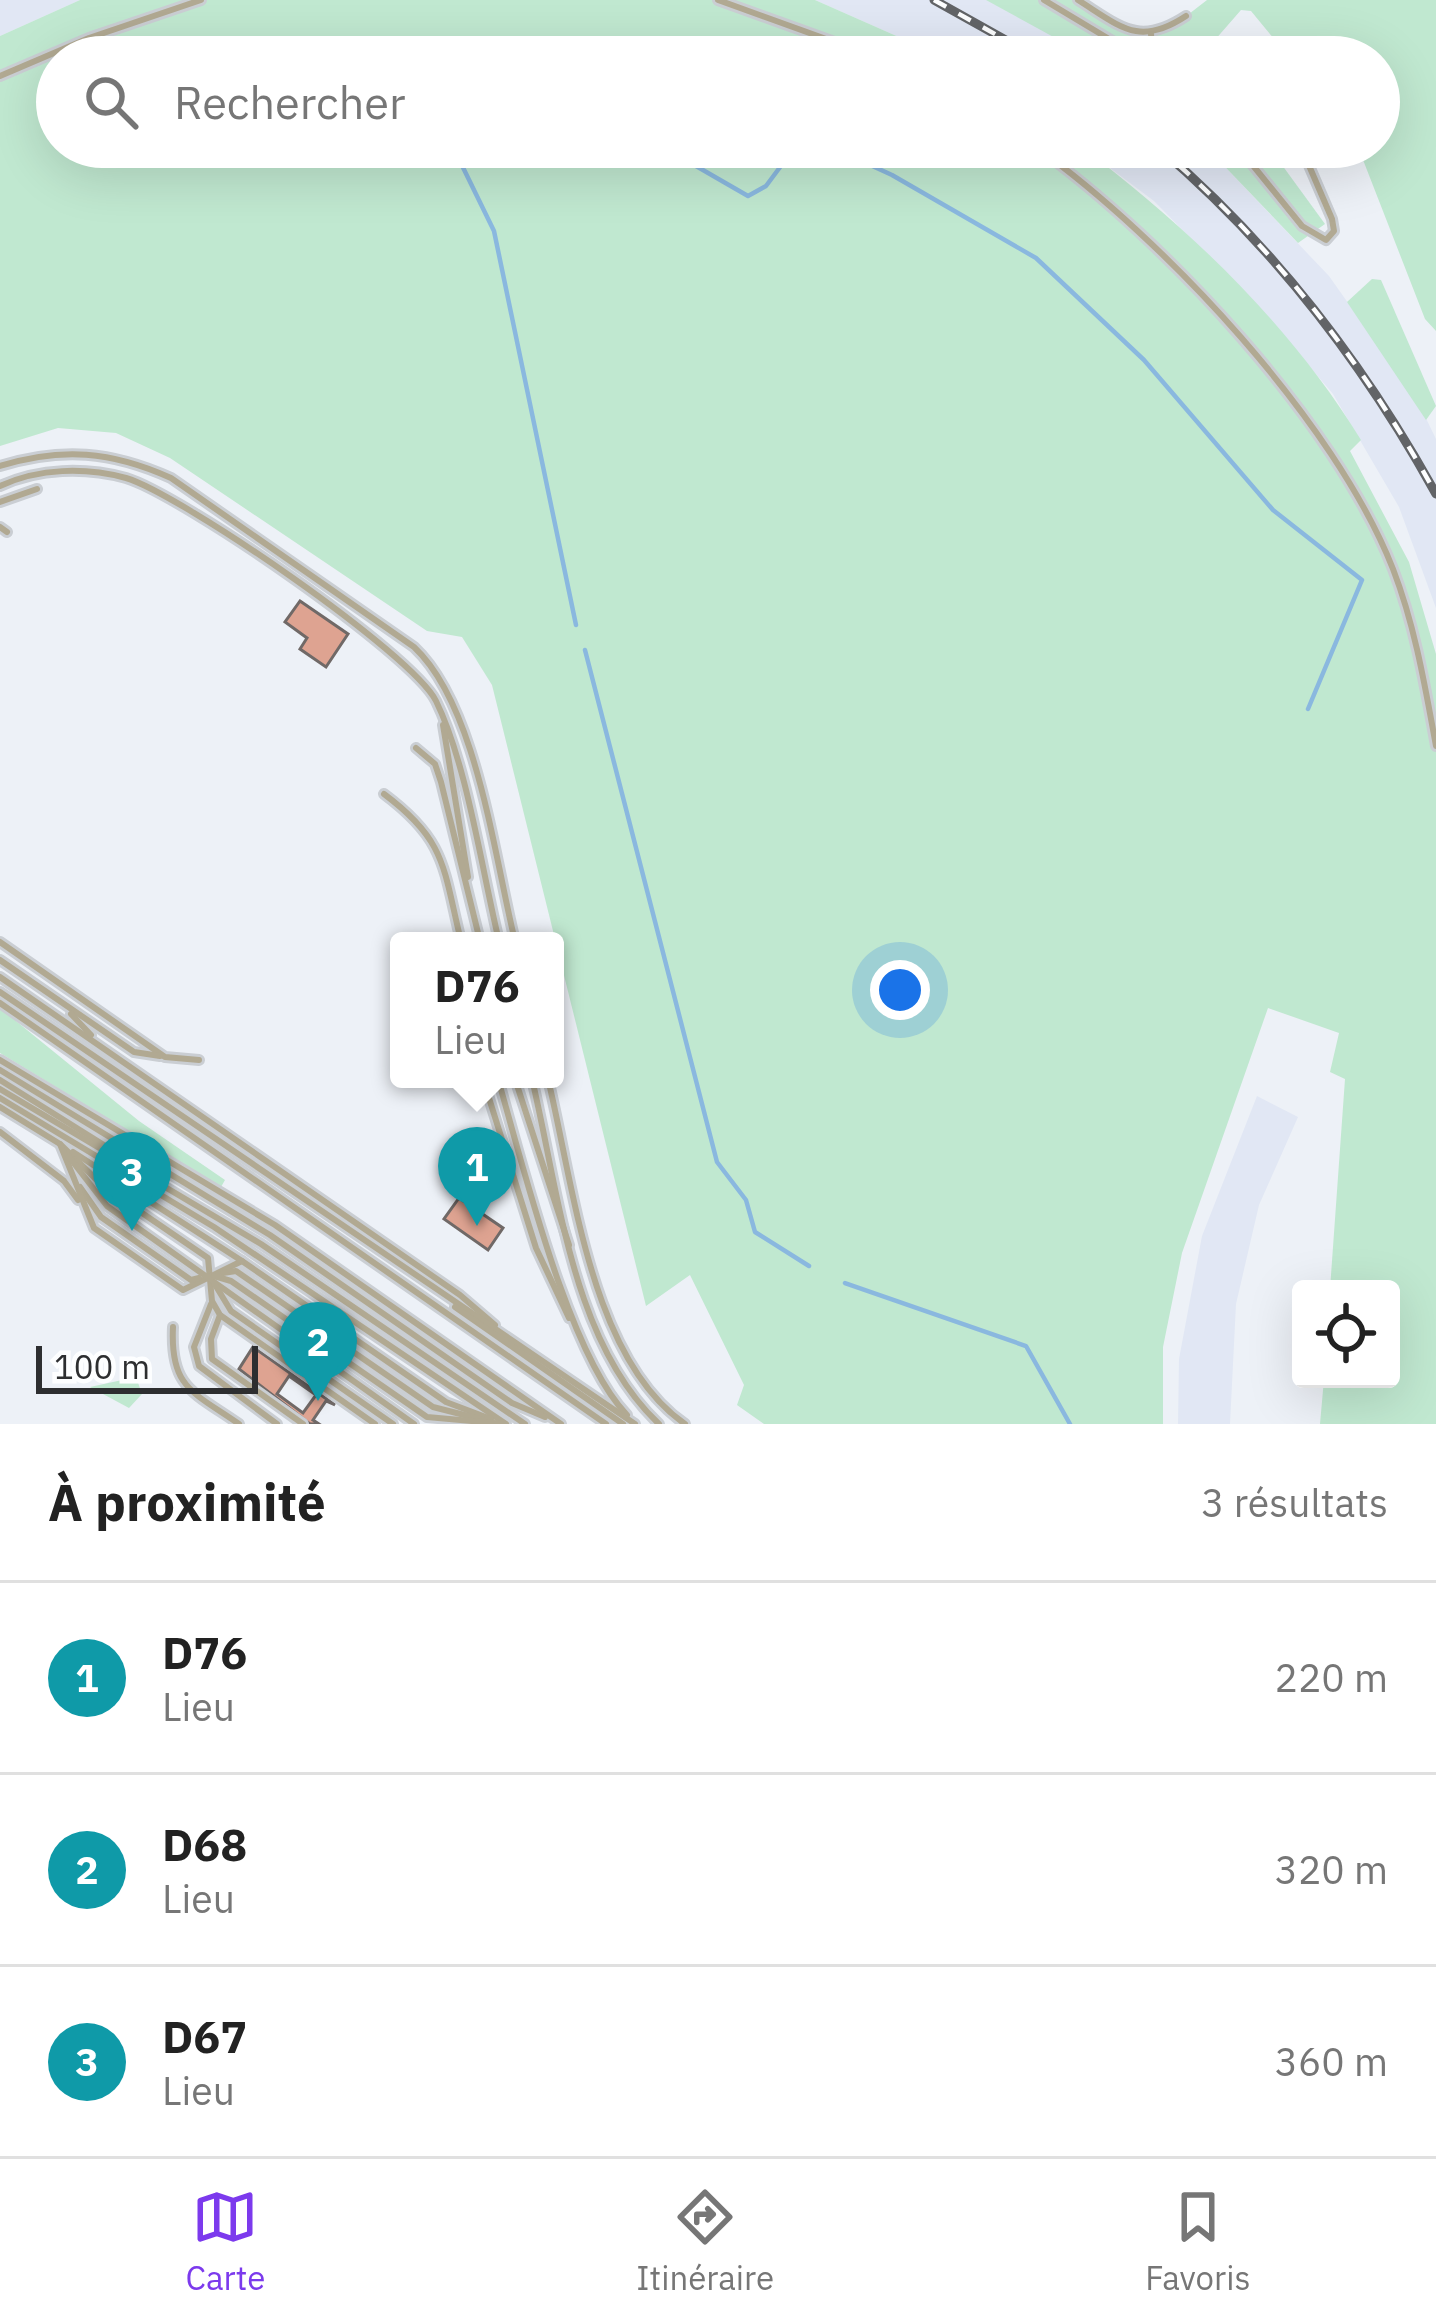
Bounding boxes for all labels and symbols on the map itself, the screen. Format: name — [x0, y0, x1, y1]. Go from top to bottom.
your location — [870, 960, 930, 1020]
pin: 1 — [438, 1127, 516, 1226]
pin: 3 — [93, 1132, 171, 1231]
pin: 2 — [279, 1302, 357, 1401]
scale bar — [36, 1340, 258, 1393]

